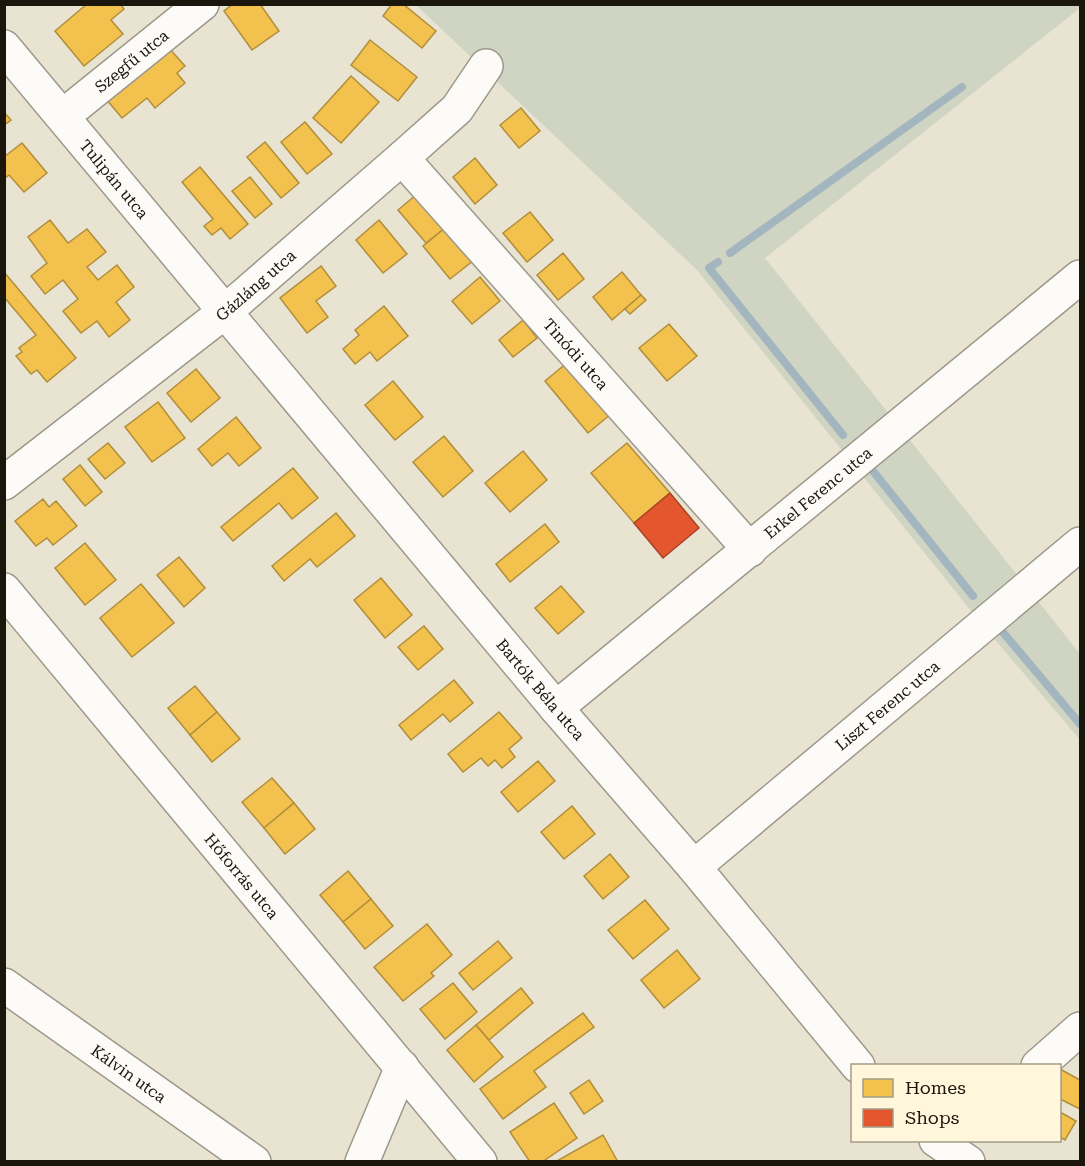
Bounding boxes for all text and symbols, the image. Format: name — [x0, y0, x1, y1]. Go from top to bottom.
street label: Szegfű utca — [91, 25, 172, 96]
street label: Tulipán utca — [76, 136, 153, 223]
street label: Gázláng utca — [212, 245, 300, 325]
street label: Tinódi utca — [539, 314, 613, 394]
street label: Erkel Ferenc utca — [760, 443, 876, 543]
street label: Bartók Béla utca — [493, 635, 589, 744]
street label: Liszt Ferenc utca — [831, 656, 943, 754]
street label: Hőforrás utca — [201, 829, 283, 923]
street label: Kálvin utca — [88, 1040, 170, 1107]
legend — [851, 1064, 1061, 1142]
text: Homes — [905, 1077, 966, 1098]
text: Shops — [905, 1107, 959, 1128]

